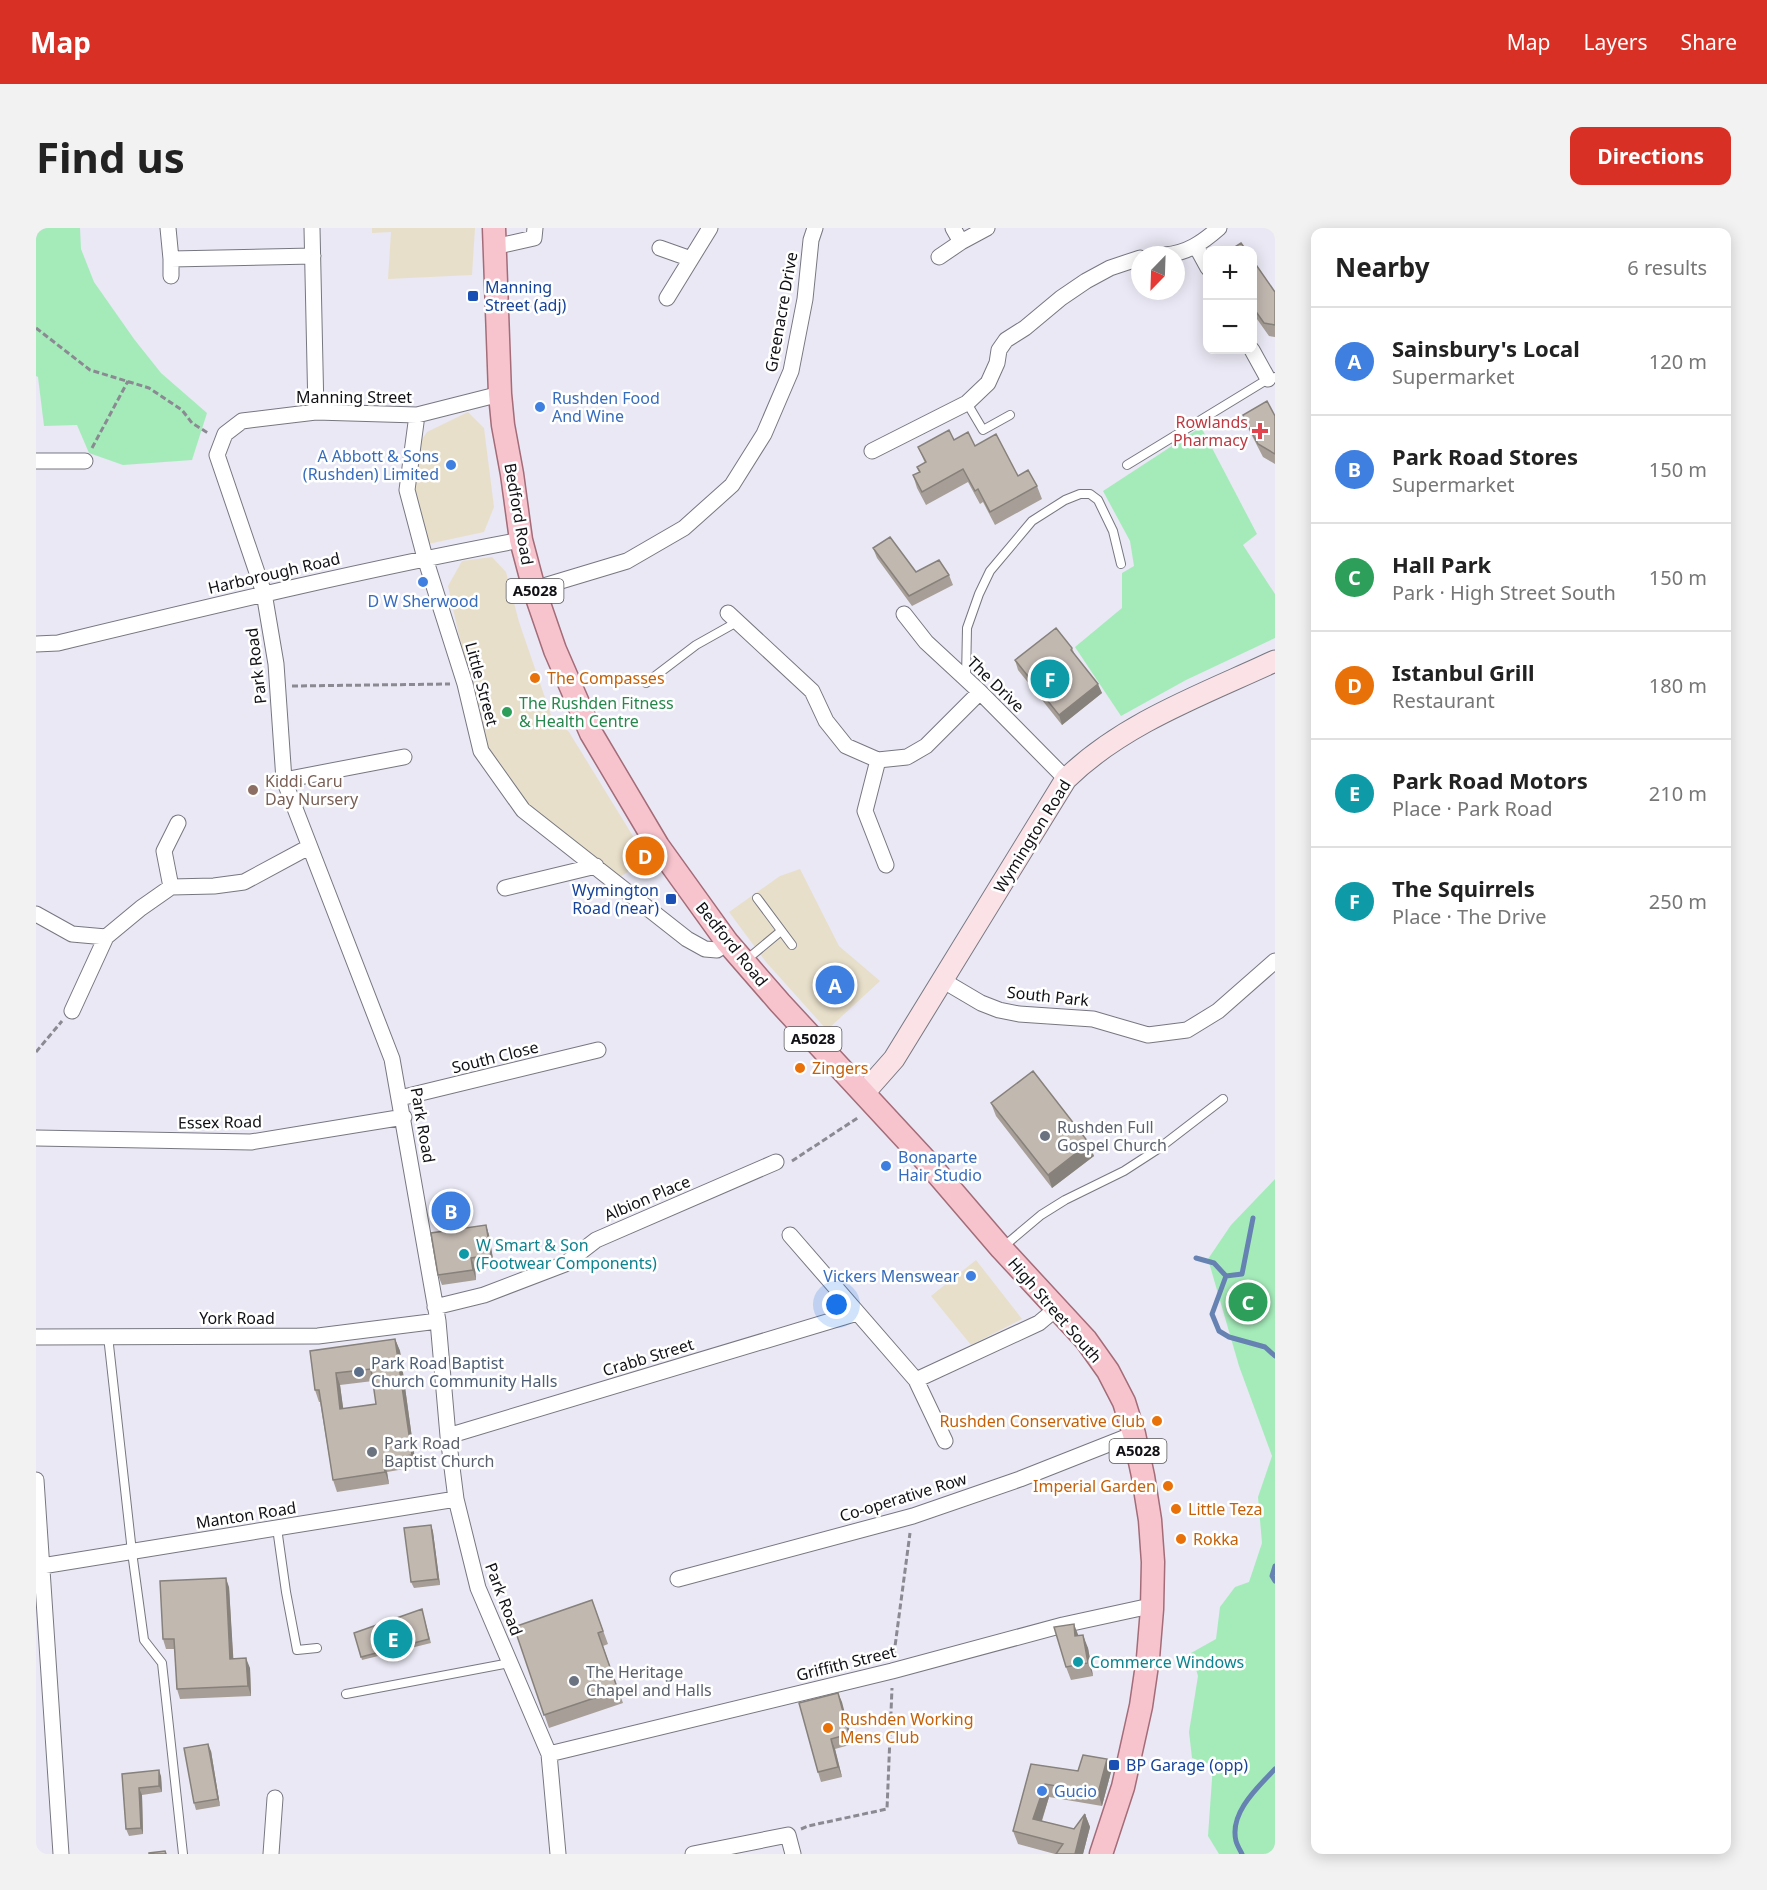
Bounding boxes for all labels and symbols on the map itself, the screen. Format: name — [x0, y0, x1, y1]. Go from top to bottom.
north arrow — [1131, 246, 1185, 300]
street label: Greenacre Drive — [760, 250, 802, 374]
place label: Manning Street (adj) — [485, 276, 567, 316]
marker: Manning Street (adj) — [466, 289, 480, 303]
street label: Manning Street — [296, 386, 412, 408]
place label: Rushden Food And Wine — [552, 387, 660, 427]
marker: Rushden Food And Wine — [533, 400, 547, 414]
place label: Rowlands Pharmacy — [1173, 411, 1249, 451]
marker: Rowlands Pharmacy — [1253, 424, 1267, 438]
place label: A Abbott & Sons (Rushden) Limited — [303, 445, 439, 485]
marker: A Abbott & Sons (Rushden) Limited — [444, 458, 458, 472]
street label: Bedford Road — [499, 461, 539, 567]
street label: Harborough Road — [206, 547, 342, 599]
marker: D W Sherwood — [416, 575, 430, 589]
road number: A5028 — [506, 579, 564, 603]
place label: D W Sherwood — [368, 590, 478, 612]
street label: Park Road — [240, 627, 272, 705]
street label: Little Street — [460, 640, 504, 729]
street label: The Drive — [963, 651, 1029, 717]
pin: F — [1030, 656, 1070, 702]
place label: The Compasses — [547, 667, 665, 689]
marker: The Compasses — [528, 671, 542, 685]
place label: The Rushden Fitness & Health Centre — [519, 692, 674, 732]
marker: The Rushden Fitness & Health Centre — [500, 705, 514, 719]
place label: Kiddi Caru Day Nursery — [265, 770, 359, 810]
street label: Wymington Road — [988, 775, 1076, 897]
marker: Kiddi Caru Day Nursery — [246, 783, 260, 797]
pin: D — [626, 834, 664, 878]
place label: Wymington Road (near) — [572, 879, 659, 919]
marker: Wymington Road (near) — [664, 892, 678, 906]
street label: Bedford Road — [691, 897, 773, 991]
pin: A — [816, 962, 854, 1008]
street label: South Park — [1006, 981, 1090, 1011]
road number: A5028 — [784, 1027, 842, 1051]
street label: South Close — [449, 1036, 541, 1078]
place label: Zingers — [812, 1057, 868, 1079]
marker: Zingers — [793, 1061, 807, 1075]
street label: Park Road — [406, 1085, 440, 1165]
street label: Essex Road — [178, 1110, 262, 1134]
place label: Rushden Full Gospel Church — [1057, 1116, 1167, 1156]
marker: Rushden Full Gospel Church — [1038, 1129, 1052, 1143]
place label: Bonaparte Hair Studio — [898, 1146, 982, 1186]
marker: Bonaparte Hair Studio — [879, 1159, 893, 1173]
street label: Albion Place — [601, 1170, 693, 1226]
pin: B — [432, 1188, 470, 1234]
place label: W Smart & Son (Footwear Components) — [476, 1234, 657, 1274]
marker: W Smart & Son (Footwear Components) — [457, 1247, 471, 1261]
street label: High Street South — [1003, 1253, 1107, 1367]
place label: Vickers Menswear — [823, 1265, 959, 1287]
marker: Vickers Menswear — [964, 1269, 978, 1283]
pin: C — [1228, 1280, 1268, 1324]
your location — [822, 1290, 851, 1319]
street label: York Road — [199, 1307, 275, 1329]
street label: Crabb Street — [600, 1333, 696, 1381]
place label: Park Road Baptist Church Community Halls — [371, 1352, 557, 1392]
marker: Park Road Baptist Church Community Halls — [352, 1365, 366, 1379]
place label: Rushden Conservative Club — [939, 1410, 1145, 1432]
marker: Rushden Conservative Club — [1150, 1414, 1164, 1428]
place label: Park Road Baptist Church — [384, 1432, 494, 1472]
road number: A5028 — [1110, 1439, 1166, 1463]
marker: Park Road Baptist Church — [365, 1445, 379, 1459]
street label: Co-operative Row — [837, 1467, 970, 1527]
place label: Imperial Garden — [1033, 1475, 1156, 1497]
marker: Imperial Garden — [1161, 1479, 1175, 1493]
street label: Manton Road — [194, 1496, 298, 1534]
place label: Little Teza — [1188, 1498, 1263, 1520]
marker: Little Teza — [1169, 1502, 1183, 1516]
place label: Rokka — [1193, 1528, 1239, 1550]
marker: Rokka — [1174, 1532, 1188, 1546]
street label: Park Road — [480, 1559, 528, 1639]
pin: E — [374, 1616, 412, 1662]
street label: Griffith Street — [794, 1640, 898, 1686]
place label: Commerce Windows — [1090, 1651, 1244, 1673]
marker: Commerce Windows — [1071, 1655, 1085, 1669]
place label: The Heritage Chapel and Halls — [586, 1661, 712, 1701]
marker: The Heritage Chapel and Halls — [567, 1674, 581, 1688]
place label: Rushden Working Mens Club — [840, 1708, 974, 1748]
marker: Rushden Working Mens Club — [821, 1721, 835, 1735]
place label: BP Garage (opp) — [1126, 1754, 1248, 1776]
marker: BP Garage (opp) — [1107, 1758, 1121, 1772]
place label: Gucio — [1054, 1780, 1097, 1802]
marker: Gucio — [1035, 1784, 1049, 1798]

